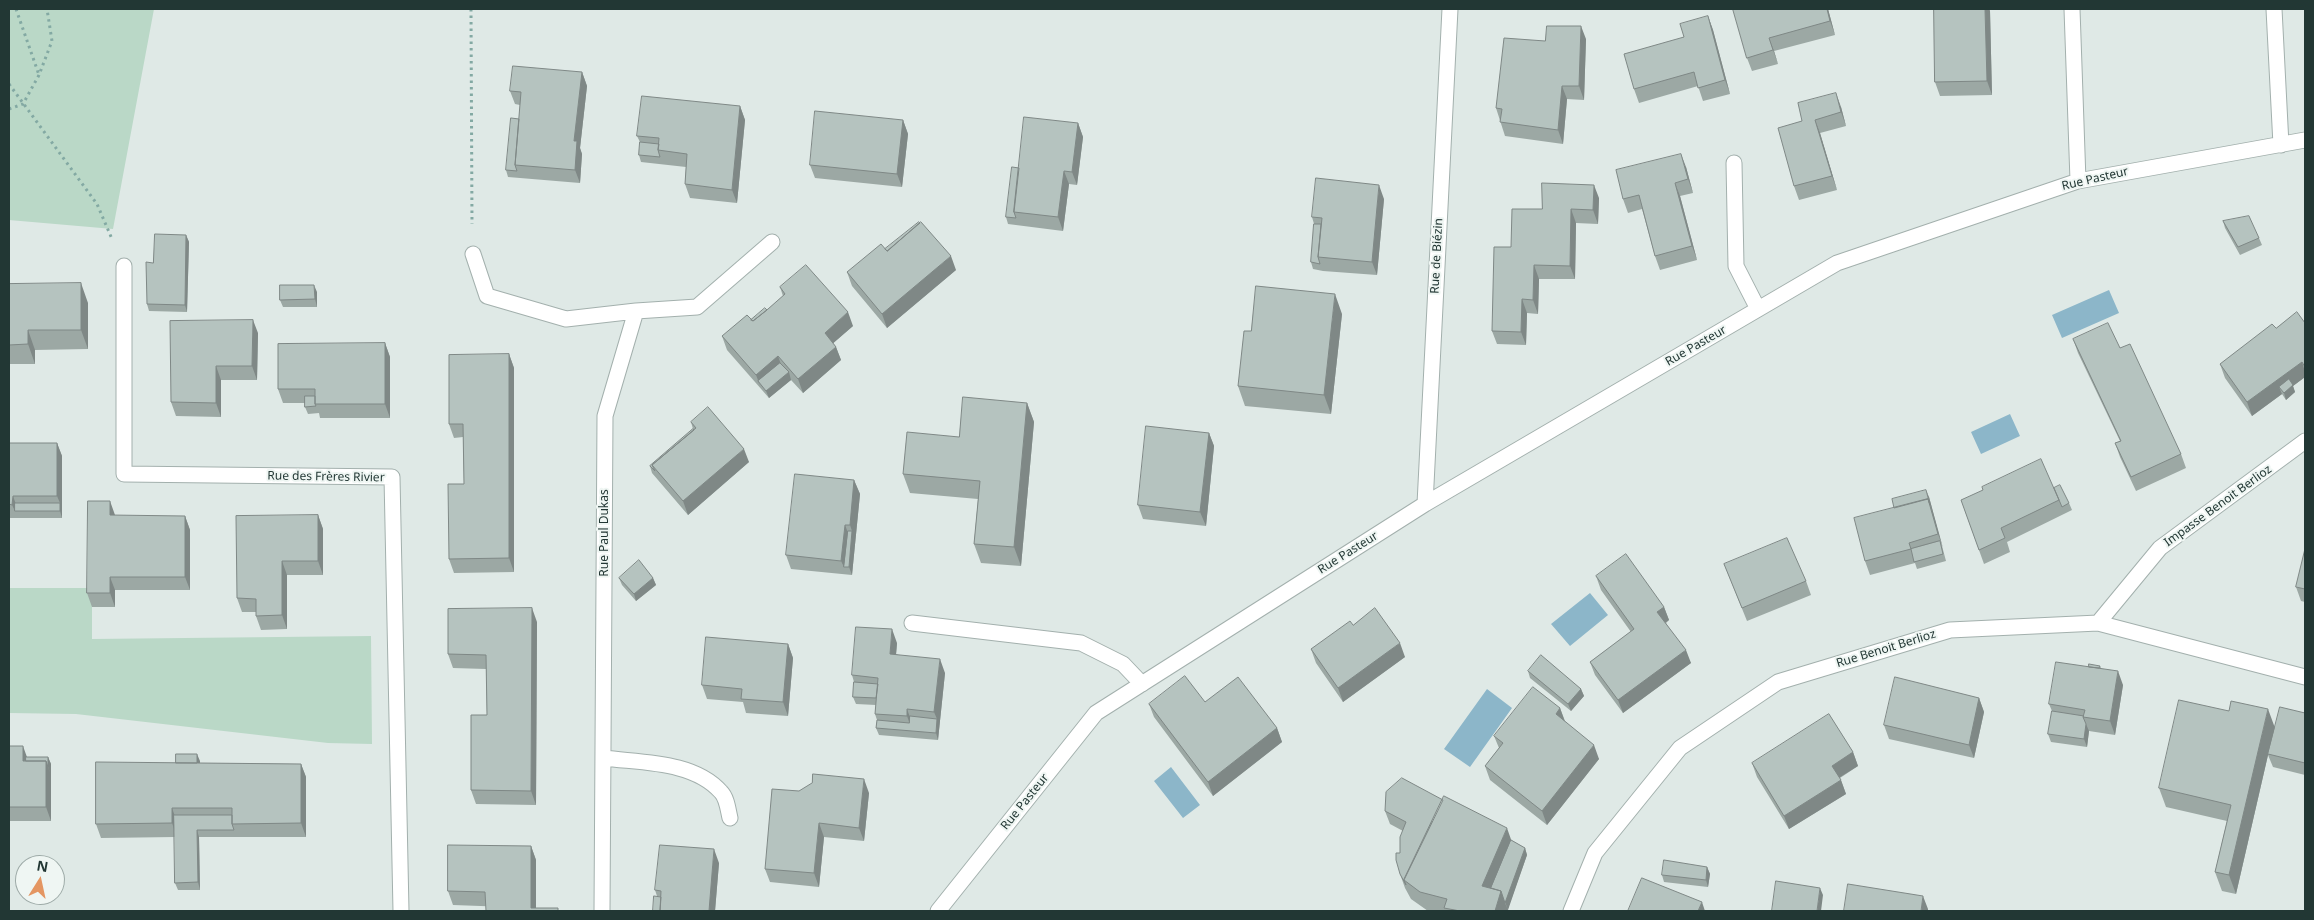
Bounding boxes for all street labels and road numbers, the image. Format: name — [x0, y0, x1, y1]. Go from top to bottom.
street label: Rue Pasteur — [2060, 164, 2130, 194]
street label: Rue de Biézin — [1428, 218, 1446, 294]
street label: Rue Pasteur — [1663, 323, 1729, 369]
street label: Impasse Benoit Berlioz — [2162, 462, 2274, 550]
street label: Rue des Frères Rivier — [267, 469, 385, 485]
street label: Rue Paul Dukas — [598, 489, 612, 577]
street label: Rue Pasteur — [1315, 529, 1381, 577]
street label: Rue Benoit Berlioz — [1835, 627, 1937, 671]
street label: Rue Pasteur — [998, 771, 1052, 833]

